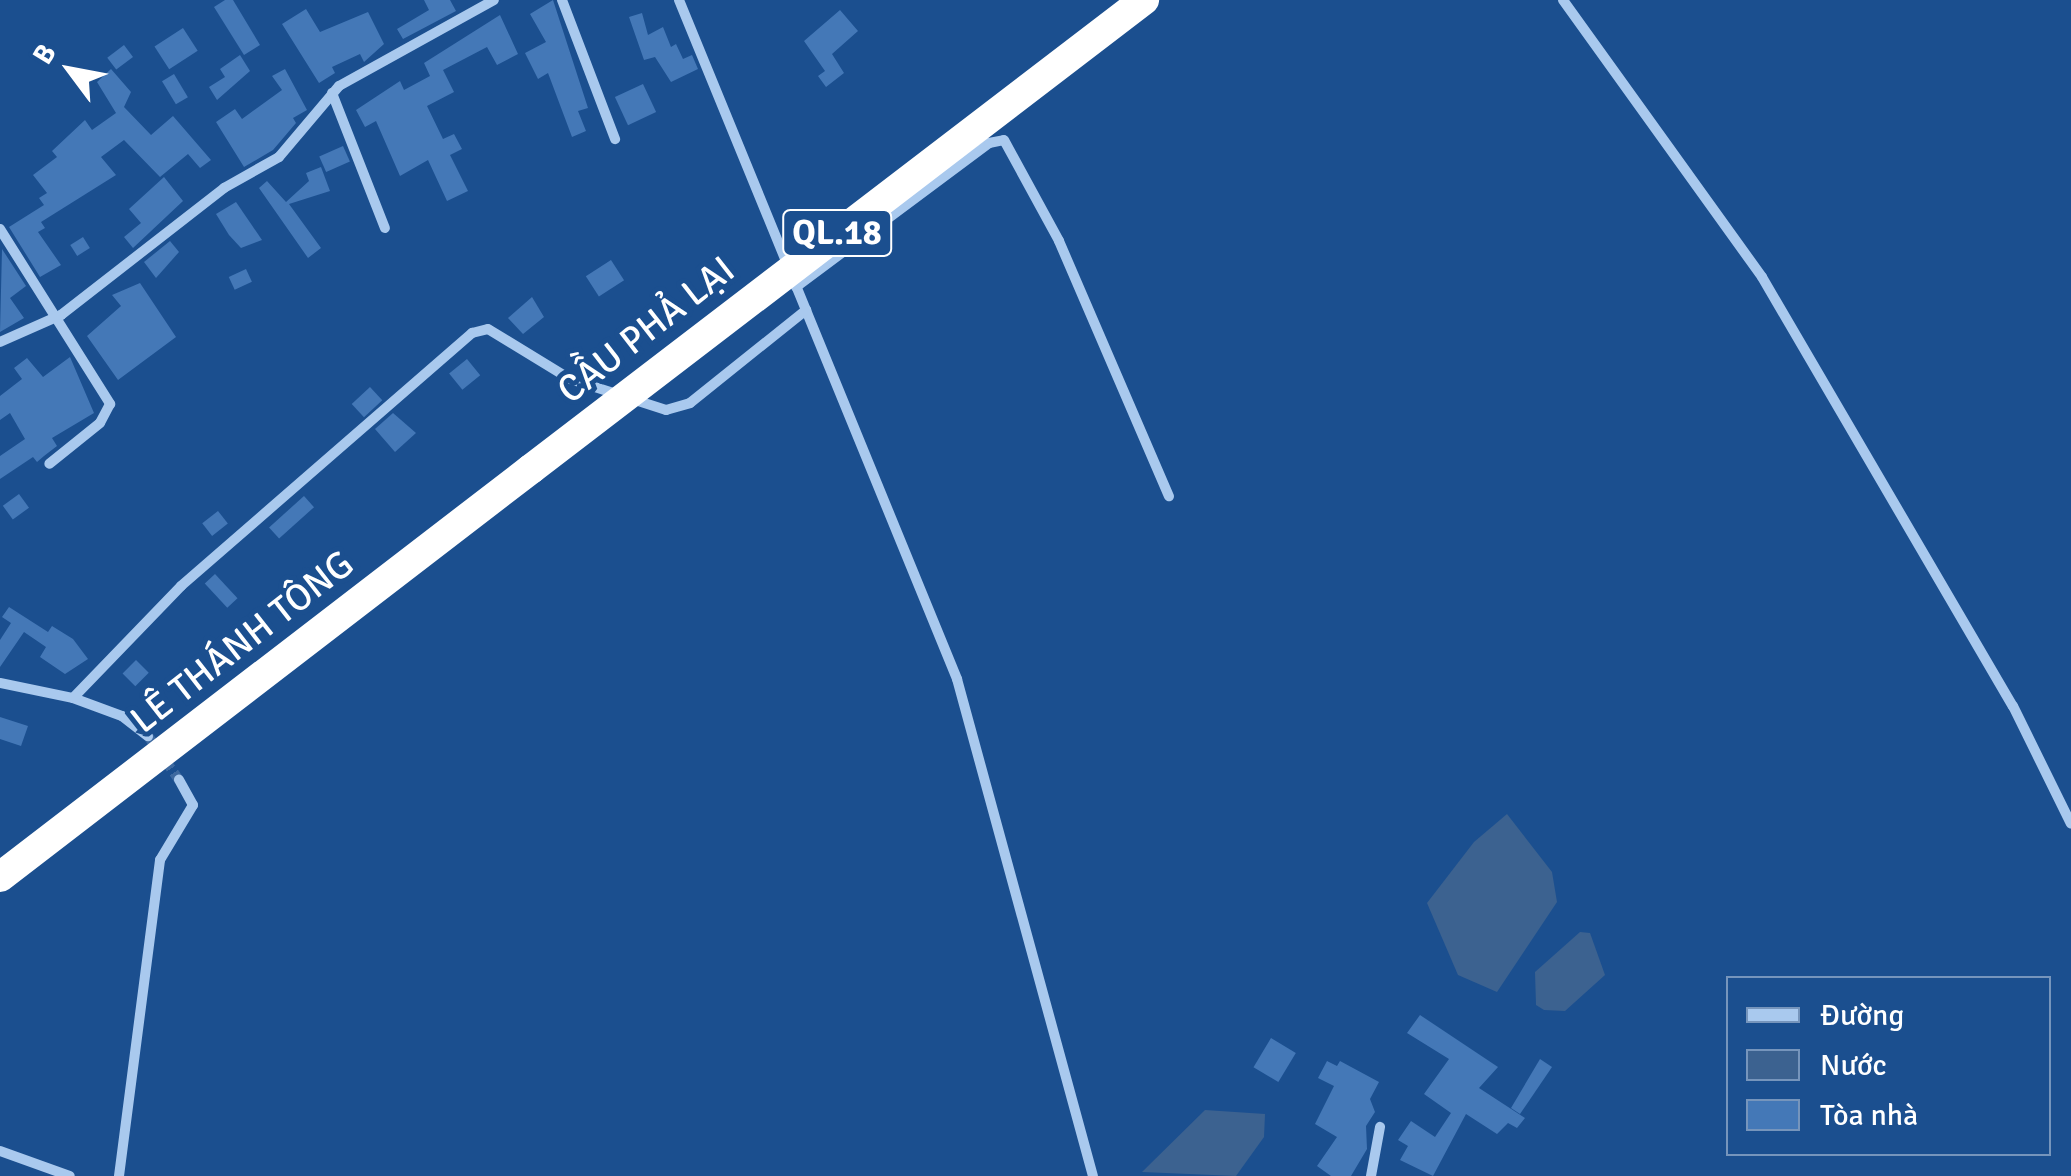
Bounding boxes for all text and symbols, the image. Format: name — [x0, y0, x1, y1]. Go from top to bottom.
north arrow — [20, 20, 120, 120]
text: B — [26, 38, 64, 70]
road number: QL.18 — [782, 203, 892, 263]
street label: CẦU PHẢ LẠI — [548, 247, 744, 413]
street label: LÊ THÁNH TÔNG — [122, 541, 362, 743]
legend — [1726, 976, 2051, 1156]
text: Đường — [1820, 997, 1904, 1034]
text: Nước — [1820, 1047, 1887, 1084]
text: Tòa nhà — [1820, 1097, 1918, 1134]

